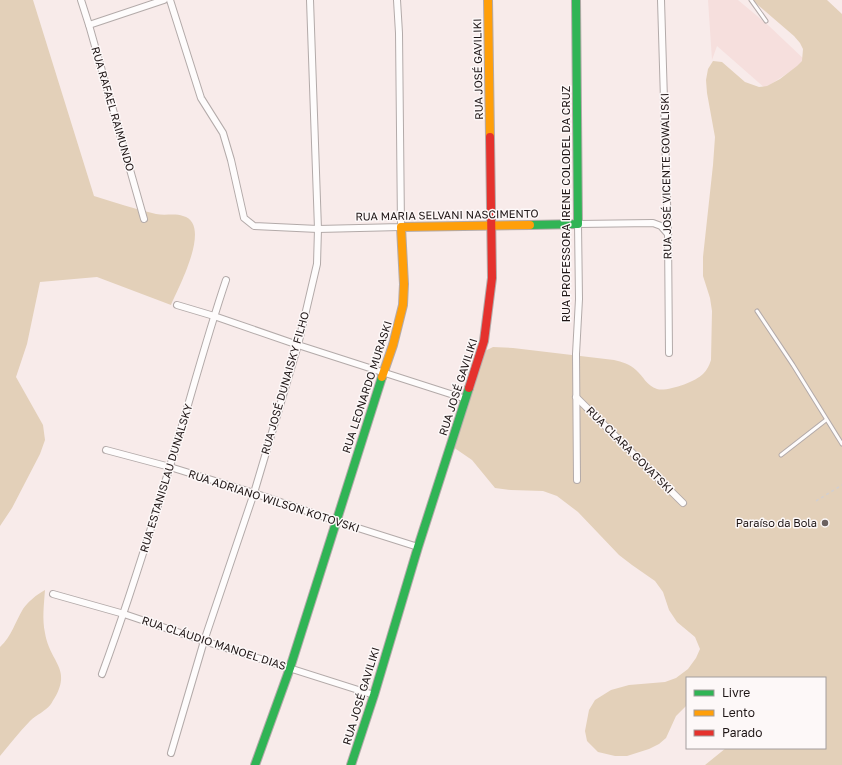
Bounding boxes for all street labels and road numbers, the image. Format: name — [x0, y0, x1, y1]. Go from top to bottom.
street label: RUA JOSÉ GAVILIKI — [470, 18, 485, 120]
street label: RUA RAFAEL RAIMUNDO — [89, 45, 138, 173]
street label: RUA PROFESSORA IRENE COLODEL DA CRUZ — [559, 85, 572, 322]
street label: RUA JOSÉ VICENTE GOWALISKI — [658, 93, 673, 259]
street label: RUA MARIA SELVANI NASCIMENTO — [355, 206, 539, 223]
street label: RUA JOSÉ DUNAISKY FILHO — [258, 310, 311, 456]
street label: RUA LEONARDO MURASKI — [339, 319, 394, 455]
street label: RUA JOSÉ GAVILIKI — [436, 337, 479, 437]
street label: RUA ESTANISLAU DUNALSKY — [137, 402, 194, 554]
street label: RUA CLARA GOVATSKI — [584, 403, 677, 496]
street label: RUA ADRIANO WILSON KOTOVSKI — [187, 467, 361, 534]
street label: RUA CLÁUDIO MANOEL DIAS — [140, 613, 288, 672]
street label: RUA JOSÉ GAVILIKI — [339, 645, 382, 746]

